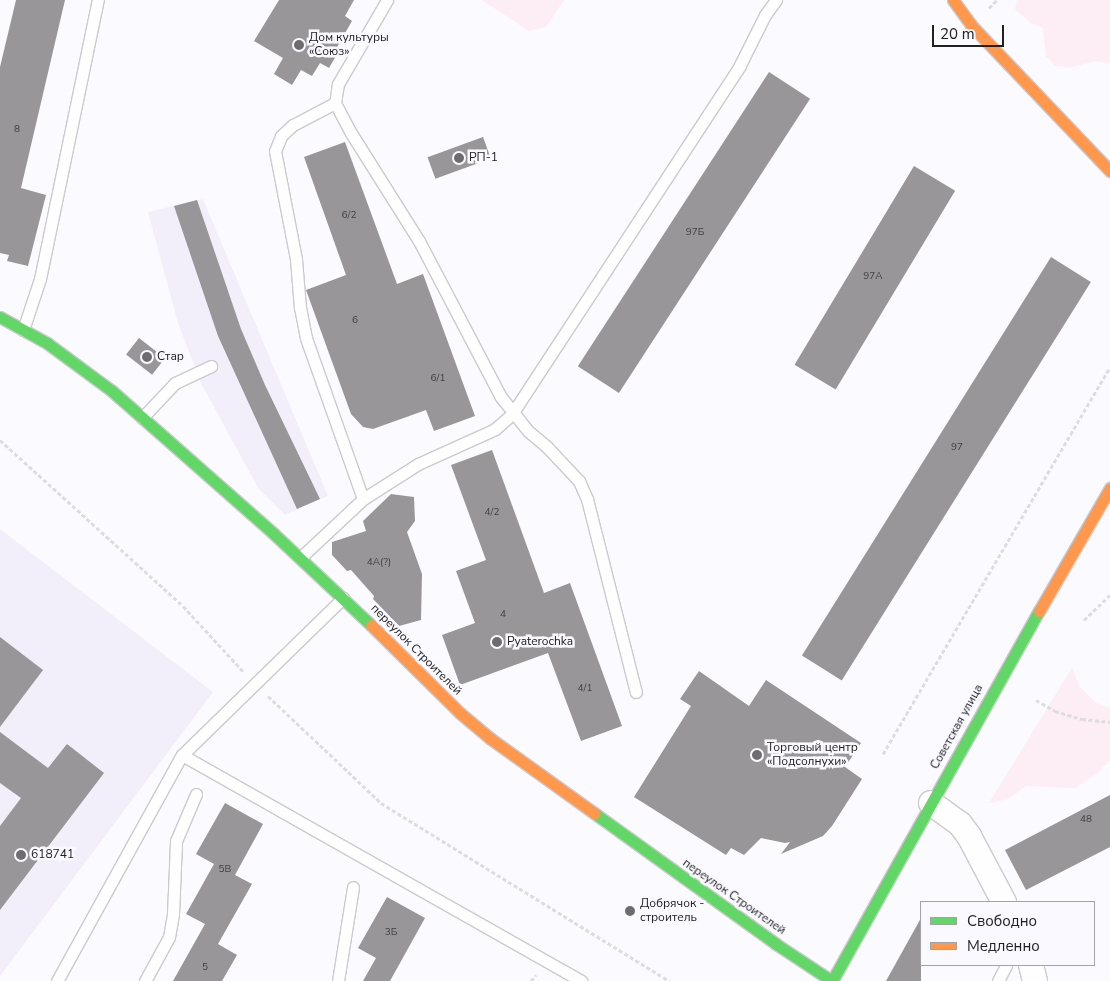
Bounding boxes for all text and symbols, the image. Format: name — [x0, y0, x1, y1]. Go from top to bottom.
scale bar — [935, 15, 1008, 47]
text: 20 m — [940, 24, 975, 44]
place label: Дом культуры «Союз» — [309, 31, 389, 59]
marker: Дом культуры «Союз» — [293, 39, 305, 51]
house number: 8 — [14, 124, 20, 136]
place label: РП-1 — [469, 151, 498, 165]
marker: РП-1 — [453, 152, 465, 164]
house number: 6/2 — [342, 210, 356, 222]
house number: 97Б — [686, 227, 704, 239]
house number: 97А — [863, 271, 883, 283]
house number: 6 — [352, 315, 358, 327]
place label: Стар — [157, 350, 184, 364]
marker: Стар — [141, 351, 153, 363]
house number: 6/1 — [431, 373, 445, 385]
house number: 97 — [951, 442, 963, 454]
house number: 4/2 — [485, 507, 499, 519]
house number: 4А(?) — [367, 557, 391, 569]
street label: переулок Строителей — [368, 602, 464, 698]
house number: 4 — [500, 609, 506, 621]
place label: Pyaterochka — [507, 635, 573, 649]
marker: Pyaterochka — [491, 636, 503, 648]
street label: Советская улица — [928, 682, 986, 772]
house number: 4/1 — [578, 683, 592, 695]
place label: Торговый центр «Подсолнухи» — [767, 741, 858, 769]
marker: Торговый центр «Подсолнухи» — [751, 749, 763, 761]
house number: 48 — [1080, 814, 1092, 826]
place label: 618741 — [31, 848, 74, 862]
marker: 618741 — [15, 849, 27, 861]
street label: переулок Строителей — [680, 856, 788, 938]
house number: 5В — [219, 864, 231, 876]
place label: Добрячок - строитель — [640, 897, 704, 925]
legend — [920, 901, 1095, 966]
marker: Добрячок - строитель — [624, 905, 636, 917]
text: Свободно — [967, 911, 1037, 931]
house number: 3Б — [385, 927, 397, 939]
text: Медленно — [967, 936, 1040, 956]
house number: 5 — [202, 962, 208, 974]

